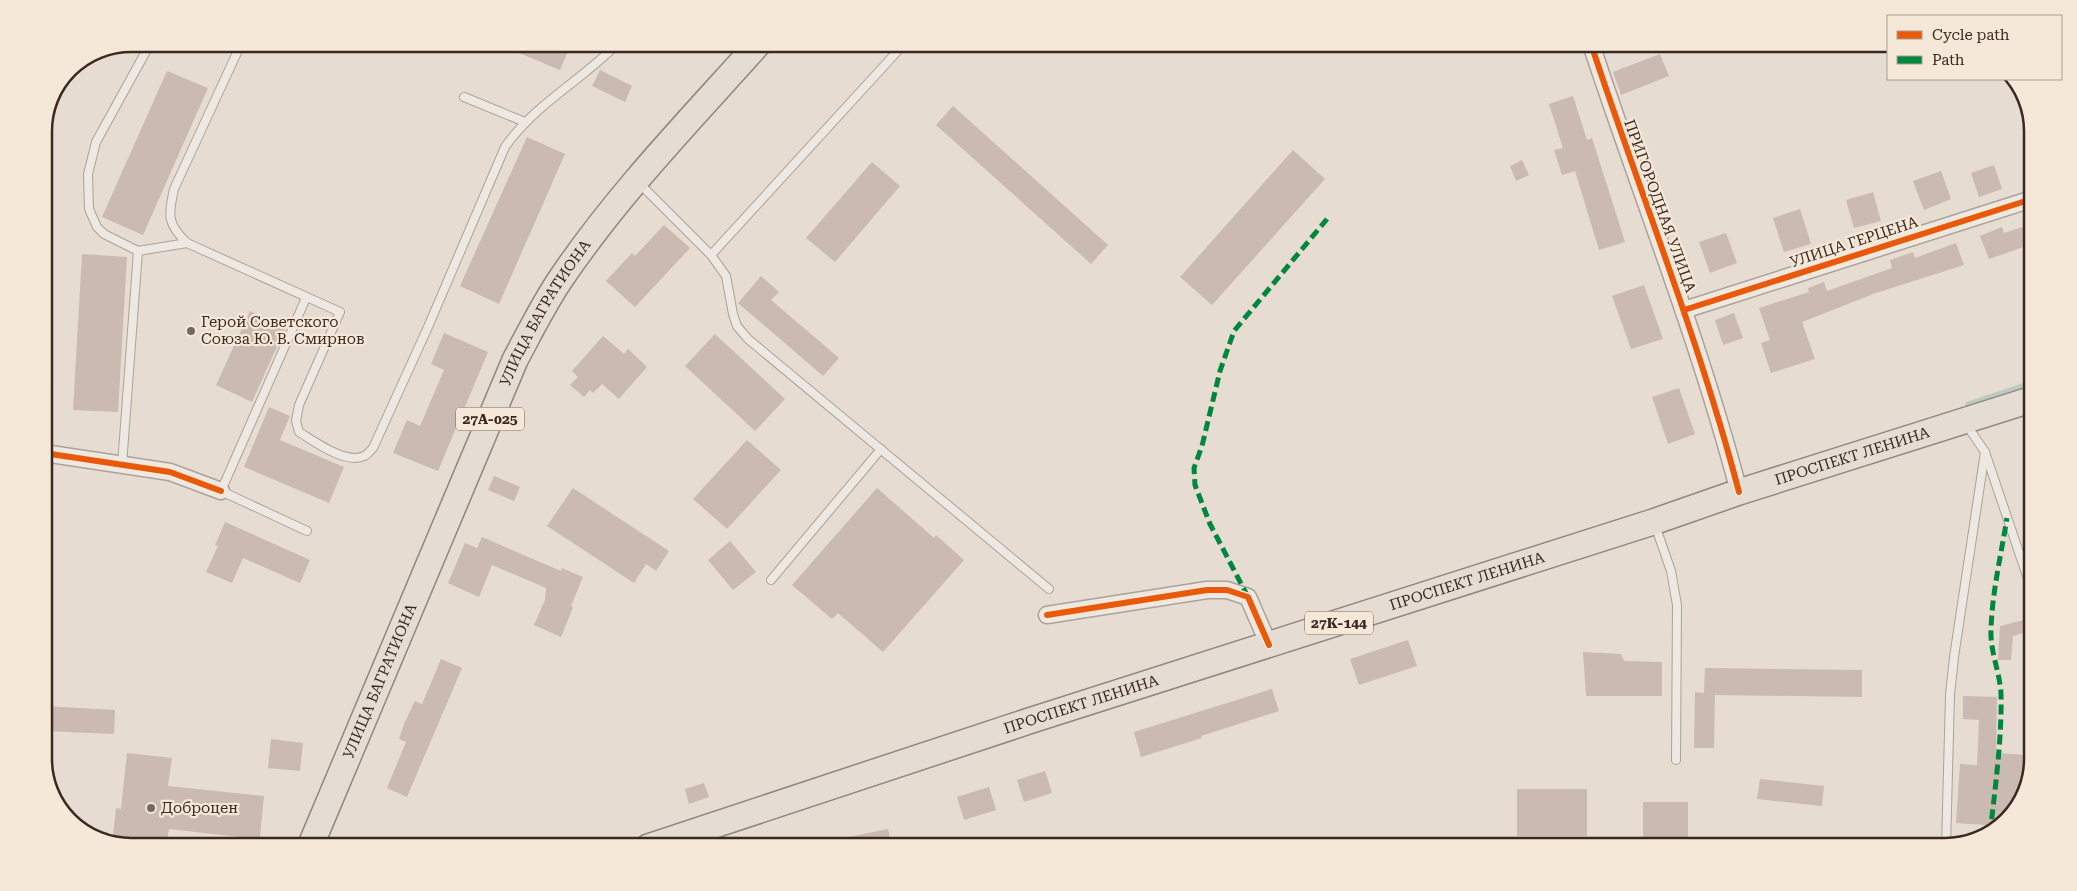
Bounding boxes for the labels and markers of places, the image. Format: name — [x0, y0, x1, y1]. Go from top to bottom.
place label: Герой Советского Союза Ю. В. Смирнов — [201, 313, 365, 348]
marker: Герой Советского Союза Ю. В. Смирнов — [185, 325, 197, 337]
place label: Доброцен — [161, 799, 238, 817]
marker: Доброцен — [145, 802, 157, 814]

